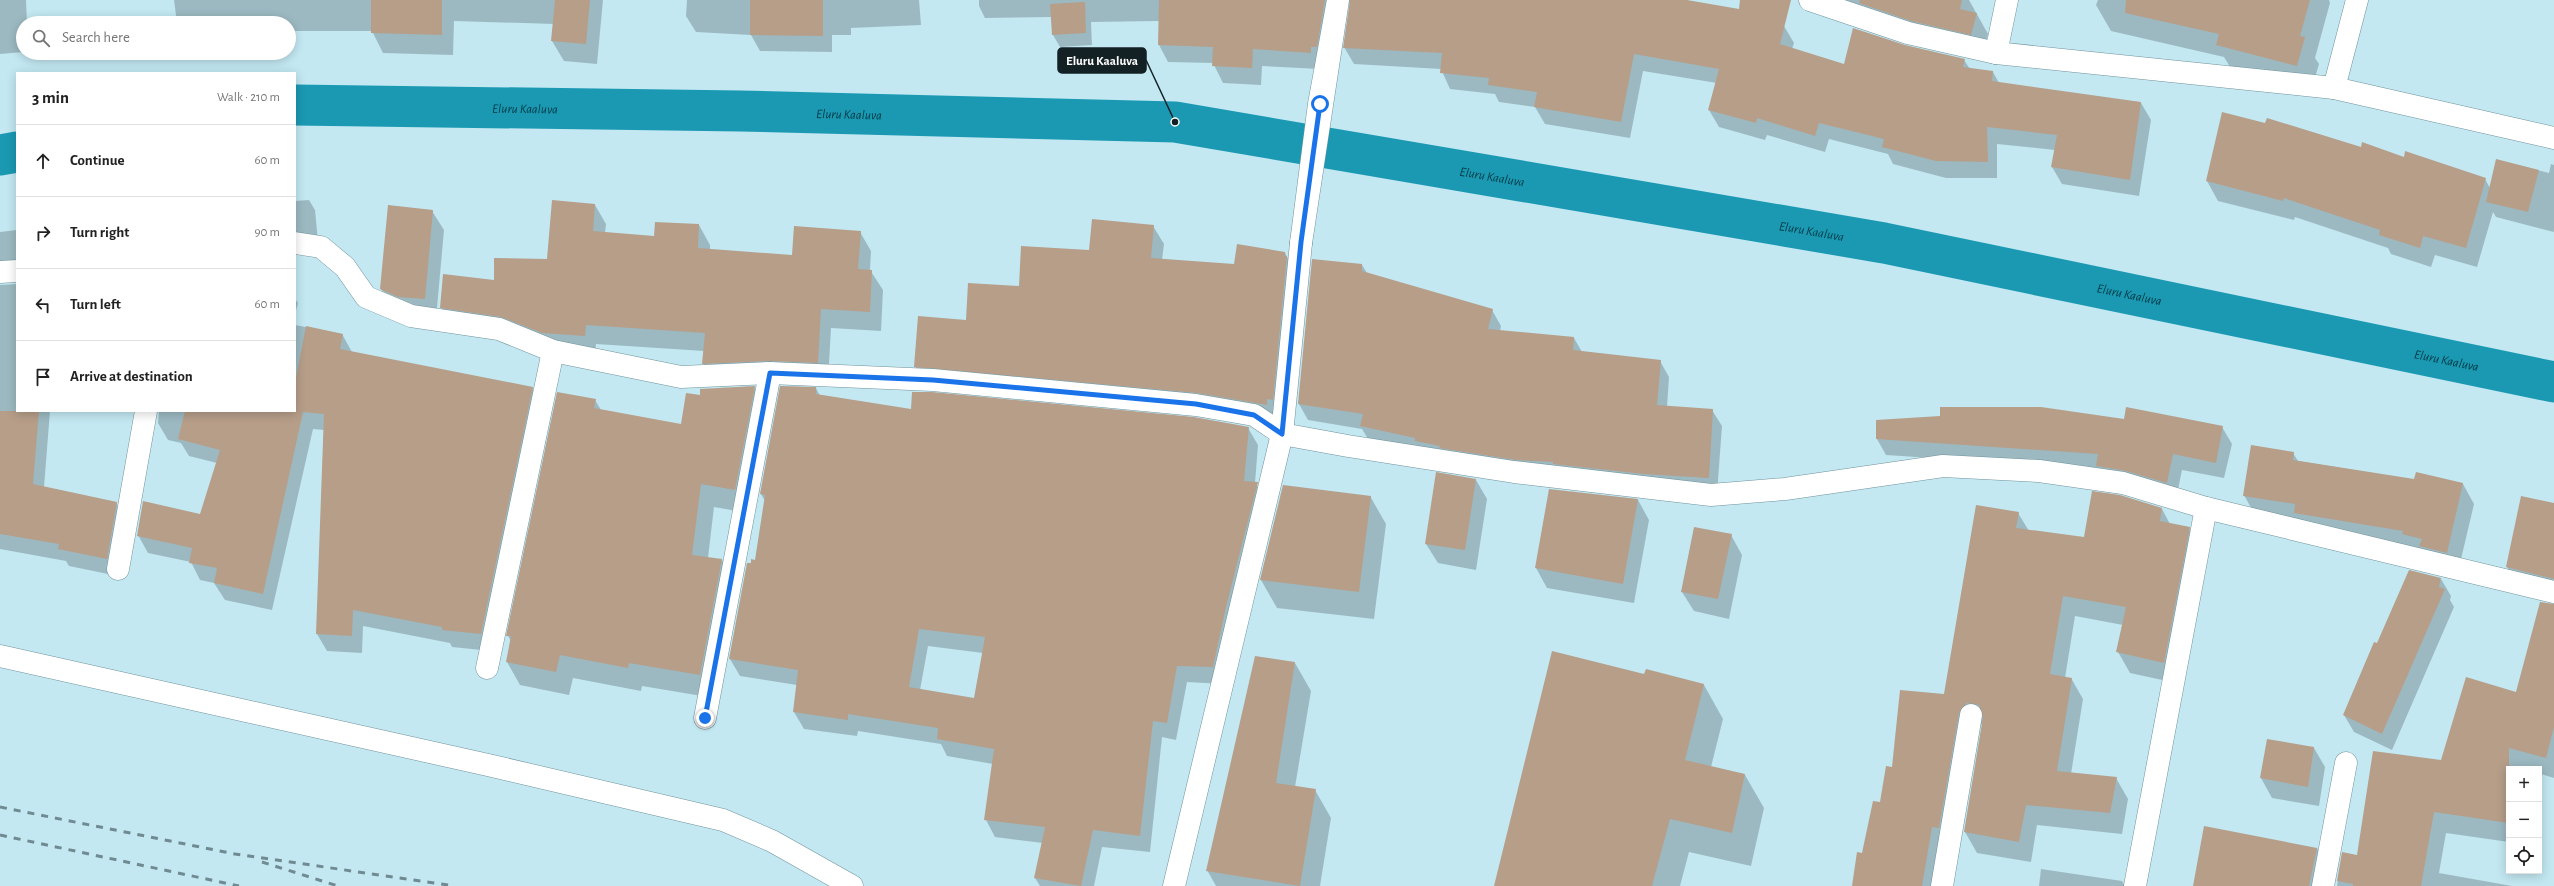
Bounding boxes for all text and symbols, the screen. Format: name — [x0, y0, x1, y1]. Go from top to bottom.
search box — [16, 16, 296, 60]
icon: search — [30, 27, 52, 49]
text: Search here — [62, 30, 130, 45]
callout: Eluru Kaaluva — [1058, 48, 1146, 73]
text: Eluru Kaaluva — [1066, 55, 1138, 68]
text: 3 min — [32, 89, 69, 106]
text: Walk · 210 m — [217, 91, 280, 104]
route start — [1311, 95, 1329, 113]
water label: Eluru Kaaluva — [492, 103, 558, 117]
water label: Eluru Kaaluva — [816, 108, 882, 123]
icon: ahead — [32, 150, 54, 172]
text: Continue — [70, 153, 125, 168]
text: 60 m — [254, 154, 280, 167]
water label: Eluru Kaaluva — [1459, 166, 1526, 190]
water label: Eluru Kaaluva — [1778, 220, 1845, 244]
icon: right — [32, 222, 54, 244]
text: Turn right — [70, 225, 129, 240]
text: 90 m — [254, 226, 280, 239]
water label: Eluru Kaaluva — [2096, 282, 2163, 308]
icon: left — [32, 294, 54, 316]
text: Turn left — [70, 297, 121, 312]
text: 60 m — [254, 298, 280, 311]
water label: Eluru Kaaluva — [2413, 348, 2480, 374]
icon: arrive — [32, 366, 54, 388]
text: Arrive at destination — [70, 369, 193, 384]
route end — [696, 709, 714, 727]
map controls — [2506, 766, 2542, 874]
button: + — [2506, 766, 2542, 802]
button: − — [2506, 802, 2542, 838]
button: locate — [2506, 838, 2542, 874]

